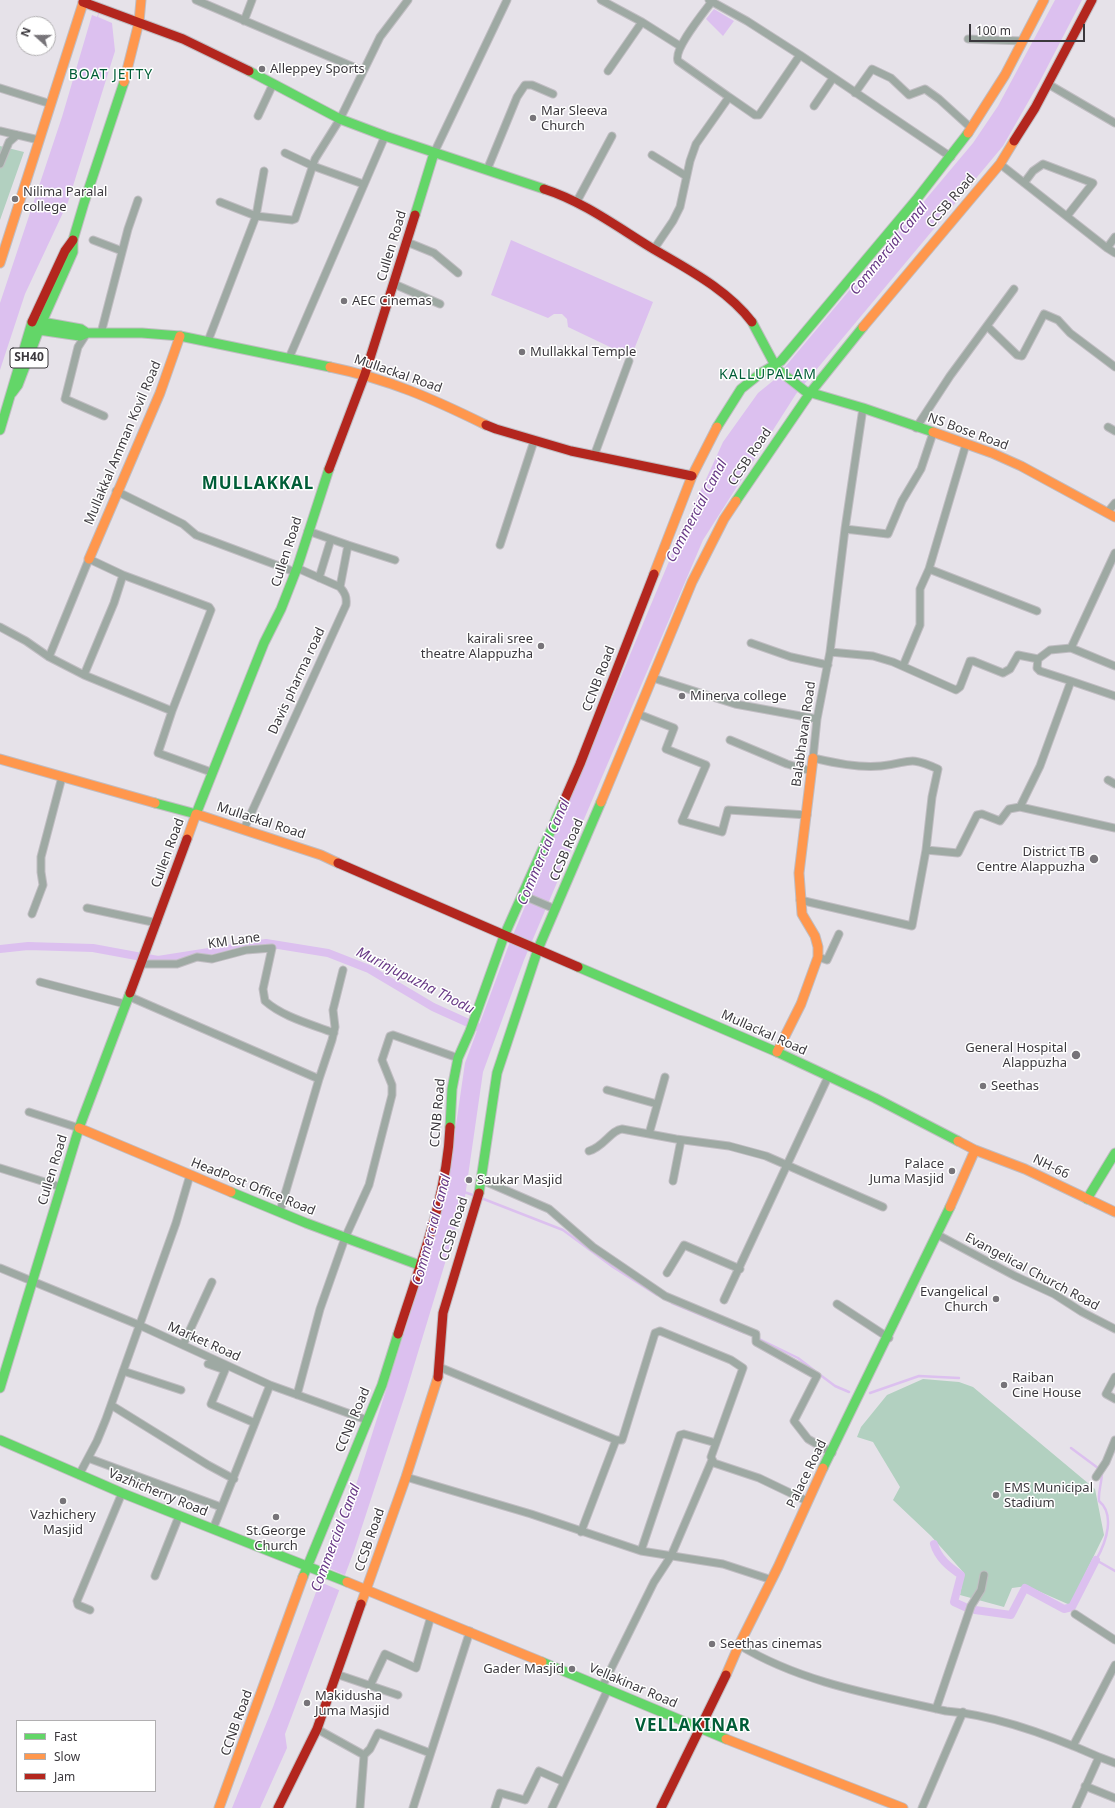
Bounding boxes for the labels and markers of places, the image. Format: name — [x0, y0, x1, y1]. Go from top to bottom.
place label: Alleppey Sports — [270, 61, 365, 77]
marker: Alleppey Sports — [257, 64, 267, 74]
place label: Mar Sleeva Church — [541, 103, 608, 134]
marker: Mar Sleeva Church — [528, 113, 538, 123]
place label: Nilima Paralal college — [23, 184, 107, 215]
marker: Nilima Paralal college — [10, 194, 20, 204]
place label: AEC Cinemas — [352, 293, 432, 309]
marker: AEC Cinemas — [339, 296, 349, 306]
place label: Mullakkal Temple — [530, 344, 636, 360]
marker: Mullakkal Temple — [517, 347, 527, 357]
place label: kairali sree theatre Alappuzha — [421, 631, 533, 662]
marker: kairali sree theatre Alappuzha — [536, 641, 546, 651]
place label: Minerva college — [690, 688, 787, 704]
marker: Minerva college — [677, 691, 687, 701]
place label: District TB Centre Alappuzha — [976, 844, 1085, 875]
marker: District TB Centre Alappuzha — [1088, 853, 1100, 865]
place label: General Hospital Alappuzha — [965, 1040, 1067, 1071]
marker: General Hospital Alappuzha — [1070, 1049, 1082, 1061]
place label: Seethas — [991, 1078, 1039, 1094]
marker: Seethas — [978, 1081, 988, 1091]
place label: Palace Juma Masjid — [870, 1156, 944, 1187]
marker: Palace Juma Masjid — [947, 1166, 957, 1176]
place label: Saukar Masjid — [477, 1172, 562, 1188]
marker: Saukar Masjid — [464, 1175, 474, 1185]
place label: Evangelical Church — [920, 1284, 988, 1315]
marker: Evangelical Church — [991, 1294, 1001, 1304]
place label: Raiban Cine House — [1012, 1370, 1081, 1401]
marker: Raiban Cine House — [999, 1380, 1009, 1390]
place label: EMS Municipal Stadium — [1004, 1480, 1093, 1511]
marker: EMS Municipal Stadium — [991, 1490, 1001, 1500]
marker: Vazhichery Masjid — [58, 1496, 68, 1506]
place label: Vazhichery Masjid — [30, 1507, 96, 1538]
marker: St.George Church — [271, 1512, 281, 1522]
place label: St.George Church — [246, 1523, 306, 1554]
place label: Seethas cinemas — [720, 1636, 822, 1652]
marker: Seethas cinemas — [707, 1639, 717, 1649]
place label: Gader Masjid — [483, 1661, 564, 1677]
marker: Gader Masjid — [567, 1664, 577, 1674]
place label: Makidusha Juma Masjid — [315, 1688, 389, 1719]
marker: Makidusha Juma Masjid — [302, 1698, 312, 1708]

